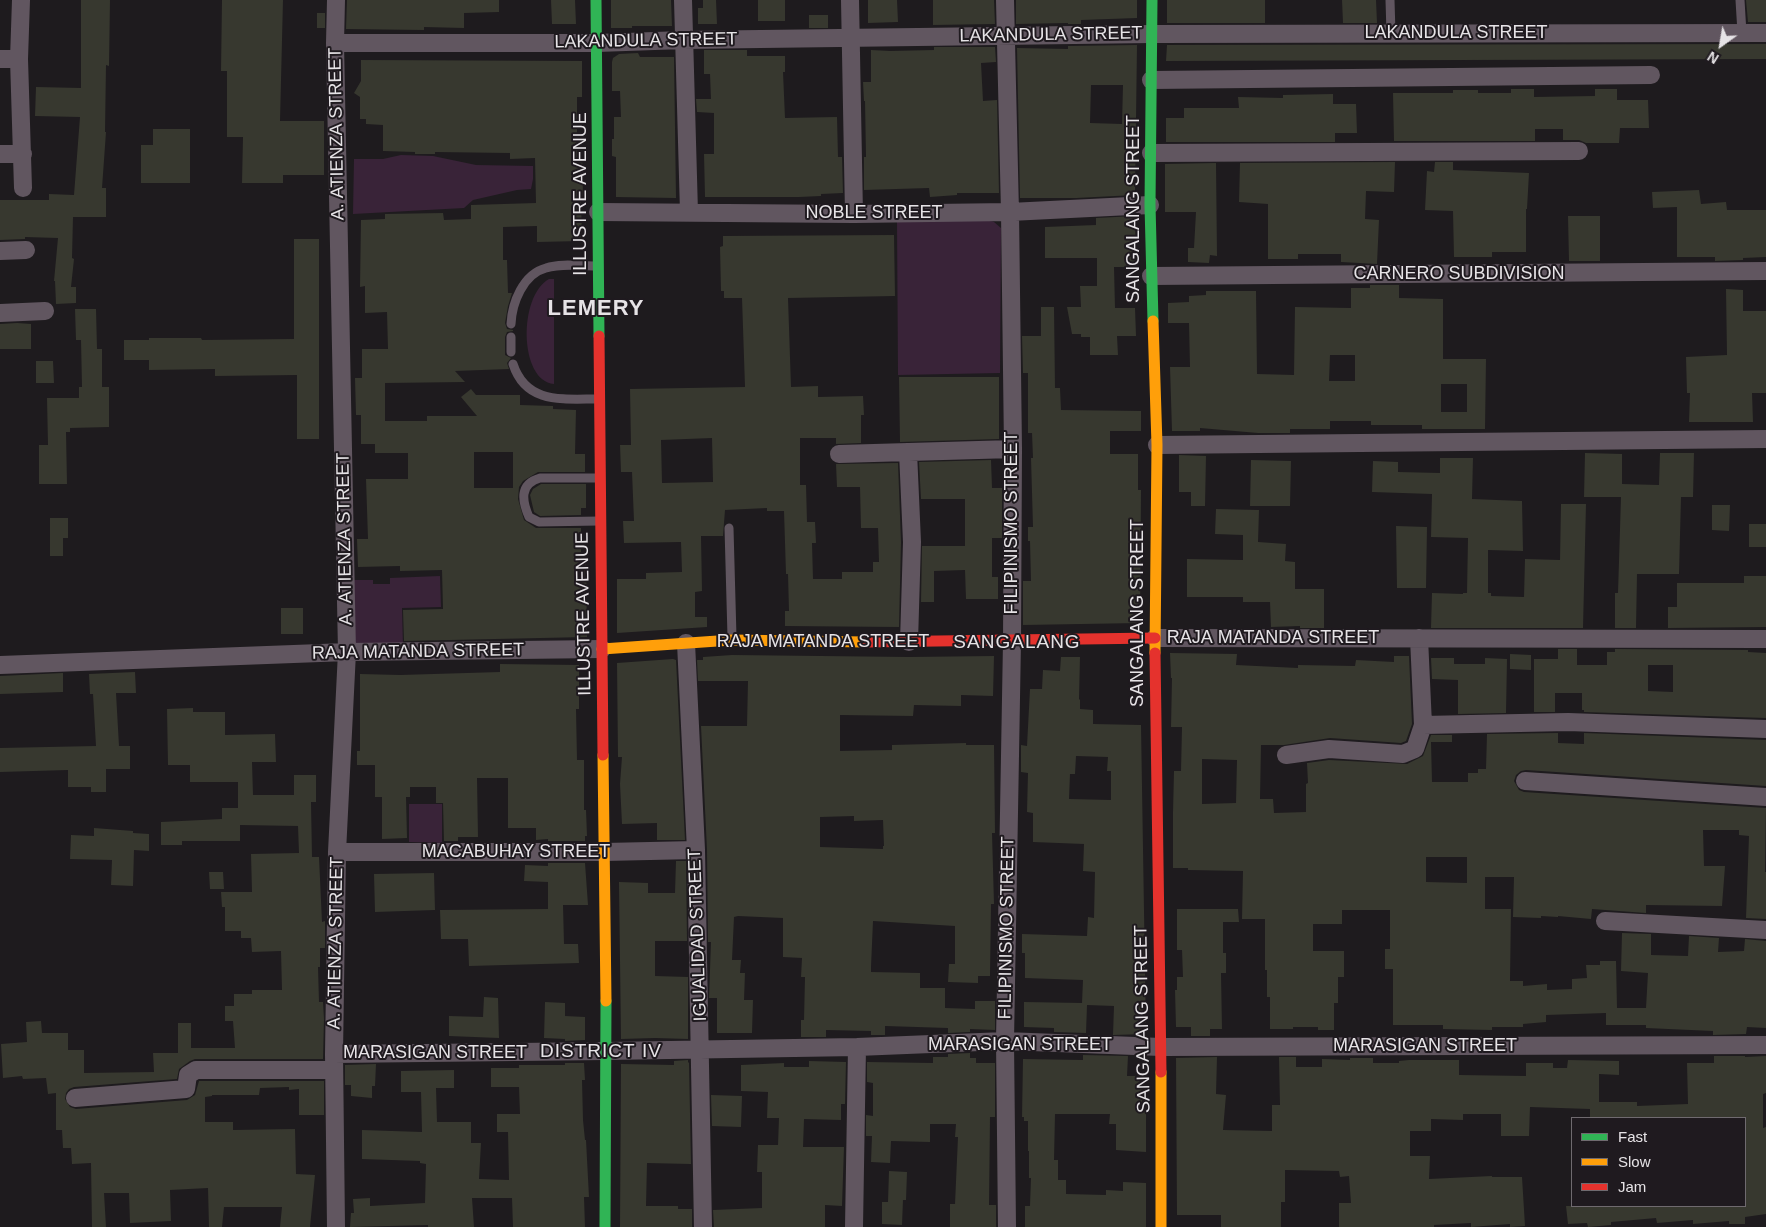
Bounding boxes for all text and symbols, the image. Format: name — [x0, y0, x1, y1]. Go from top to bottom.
north arrow — [1696, 20, 1746, 70]
street label: LAKANDULA STREET — [1364, 22, 1548, 44]
street label: LAKANDULA STREET — [959, 23, 1143, 47]
street label: LAKANDULA STREET — [554, 29, 738, 53]
street label: A. ATIENZA STREET — [325, 47, 349, 221]
text: N — [1705, 48, 1722, 67]
street label: ILLUSTRE AVENUE — [570, 112, 592, 276]
street label: SANGALANG STREET — [1123, 115, 1145, 303]
street label: NOBLE STREET — [805, 202, 943, 224]
street label: CARNERO SUBDIVISION — [1353, 263, 1565, 285]
district label: LEMERY — [547, 296, 645, 322]
street label: FILIPINISMO STREET — [1001, 431, 1023, 615]
street label: A. ATIENZA STREET — [333, 452, 357, 626]
street label: SANGALANG STREET — [1127, 519, 1149, 707]
street label: ILLUSTRE AVENUE — [572, 532, 596, 696]
street label: RAJA MATANDA STREET — [1167, 627, 1379, 649]
street label: RAJA MATANDA STREET — [717, 631, 929, 653]
district label: SANGALANG — [952, 632, 1082, 654]
street label: RAJA MATANDA STREET — [312, 639, 524, 665]
street label: FILIPINISMO STREET — [995, 836, 1019, 1020]
street label: MACABUHAY STREET — [422, 841, 610, 863]
street label: IGUALIDAD STREET — [684, 848, 712, 1022]
street label: A. ATIENZA STREET — [324, 856, 348, 1030]
street label: SANGALANG STREET — [1131, 925, 1155, 1113]
street label: MARASIGAN STREET — [928, 1034, 1112, 1056]
street label: MARASIGAN STREET — [1333, 1035, 1517, 1057]
district label: DISTRICT IV — [539, 1041, 663, 1063]
street label: MARASIGAN STREET — [343, 1042, 527, 1064]
legend — [1571, 1117, 1746, 1207]
text: Fast — [1618, 1128, 1647, 1145]
text: Slow — [1618, 1153, 1651, 1170]
text: Jam — [1618, 1178, 1646, 1195]

